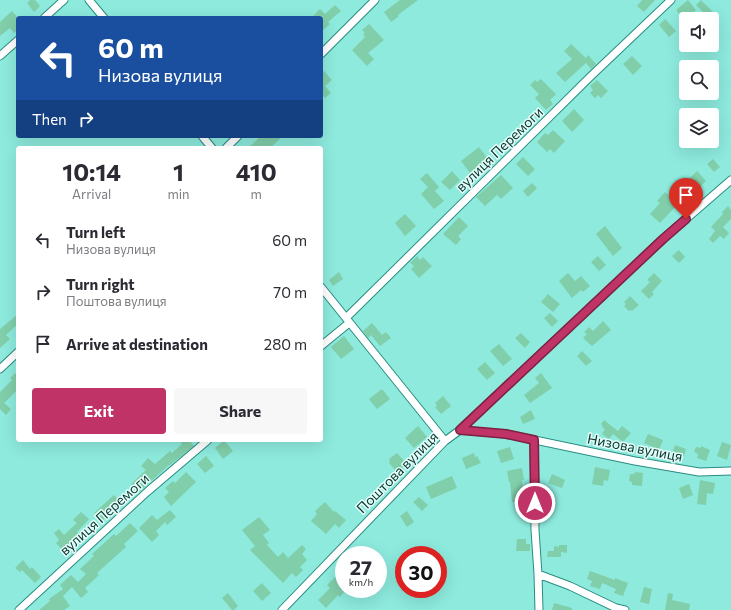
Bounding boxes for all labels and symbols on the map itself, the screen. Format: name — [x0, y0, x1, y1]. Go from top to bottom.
street label: вулиця Перемоги — [452, 103, 546, 195]
pin — [669, 178, 703, 219]
street label: Поштова вулиця — [353, 428, 441, 516]
street label: Низова вулиця — [586, 429, 684, 465]
street label: вулиця Перемоги — [56, 469, 152, 559]
position arrow — [514, 482, 556, 524]
speed limit sign: 30 — [395, 546, 447, 598]

